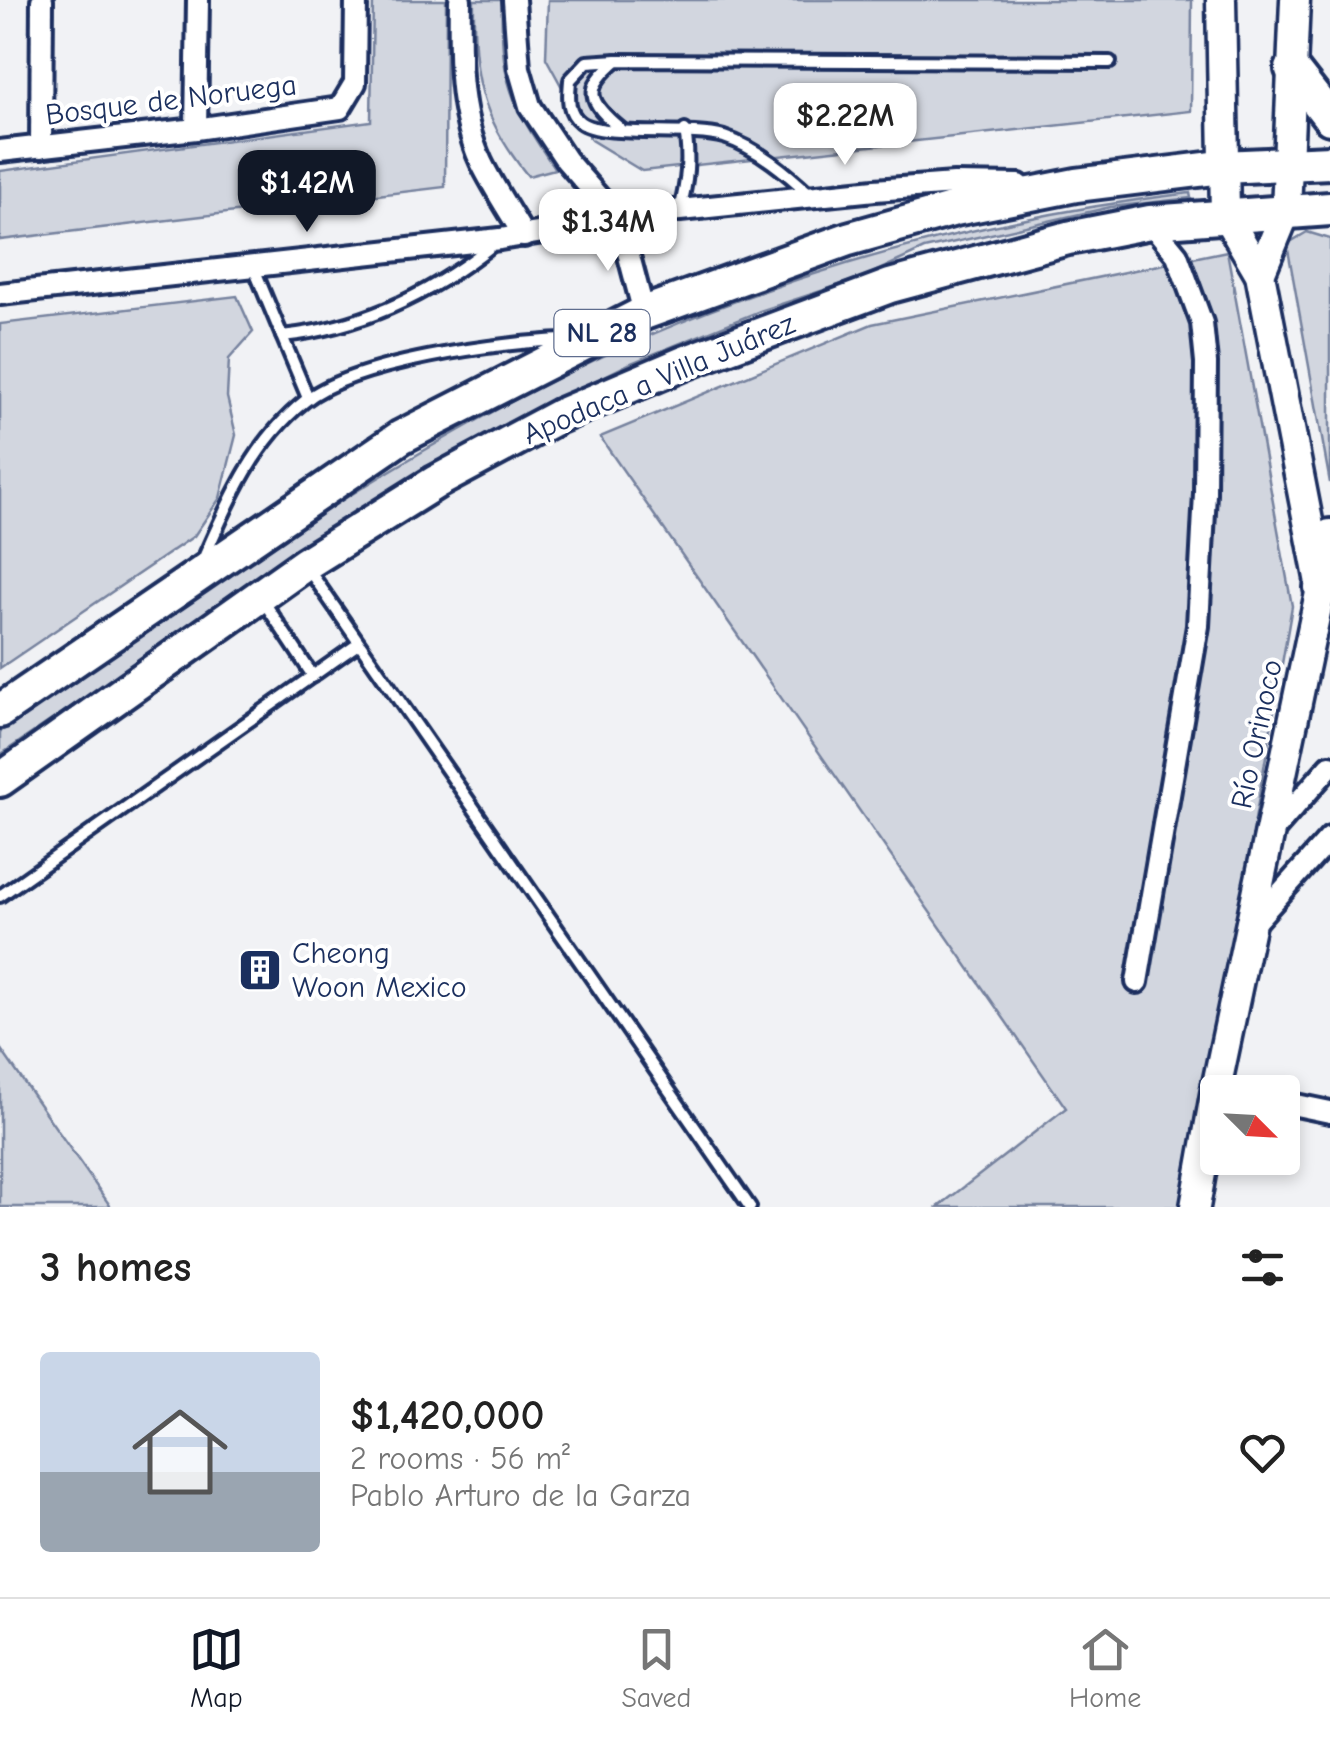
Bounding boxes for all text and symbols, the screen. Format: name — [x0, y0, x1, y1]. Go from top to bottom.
street label: Bosque de Noruega — [43, 67, 299, 133]
pin: $2.22M — [764, 83, 926, 168]
text: $2.22M — [796, 97, 894, 134]
pin: $1.42M — [226, 150, 388, 235]
text: $1.42M — [260, 164, 354, 201]
pin: $1.34M — [527, 189, 689, 274]
text: $1.34M — [561, 203, 655, 240]
street label: Apodaca a Villa Juárez — [518, 306, 800, 452]
road number: NL 28 — [554, 310, 650, 356]
street label: Río Orinoco — [1224, 656, 1290, 812]
place label: Cheong Woon Mexico — [292, 936, 467, 1005]
building icon: Cheong Woon Mexico — [237, 947, 283, 993]
north arrow — [1200, 1075, 1300, 1175]
map controls — [1200, 1075, 1300, 1175]
icon: filters — [1235, 1240, 1290, 1295]
text: 3 homes — [40, 1243, 191, 1292]
text: $1,420,000 — [350, 1391, 545, 1440]
icon: home — [120, 1392, 240, 1512]
icon: heart — [1235, 1425, 1290, 1480]
text: 2 rooms · 56 m² — [350, 1440, 570, 1477]
text: Pablo Arturo de la Garza — [350, 1477, 691, 1514]
tab: Map — [189, 1622, 244, 1714]
tab: Saved — [621, 1622, 691, 1714]
tab: Home — [1069, 1622, 1141, 1714]

